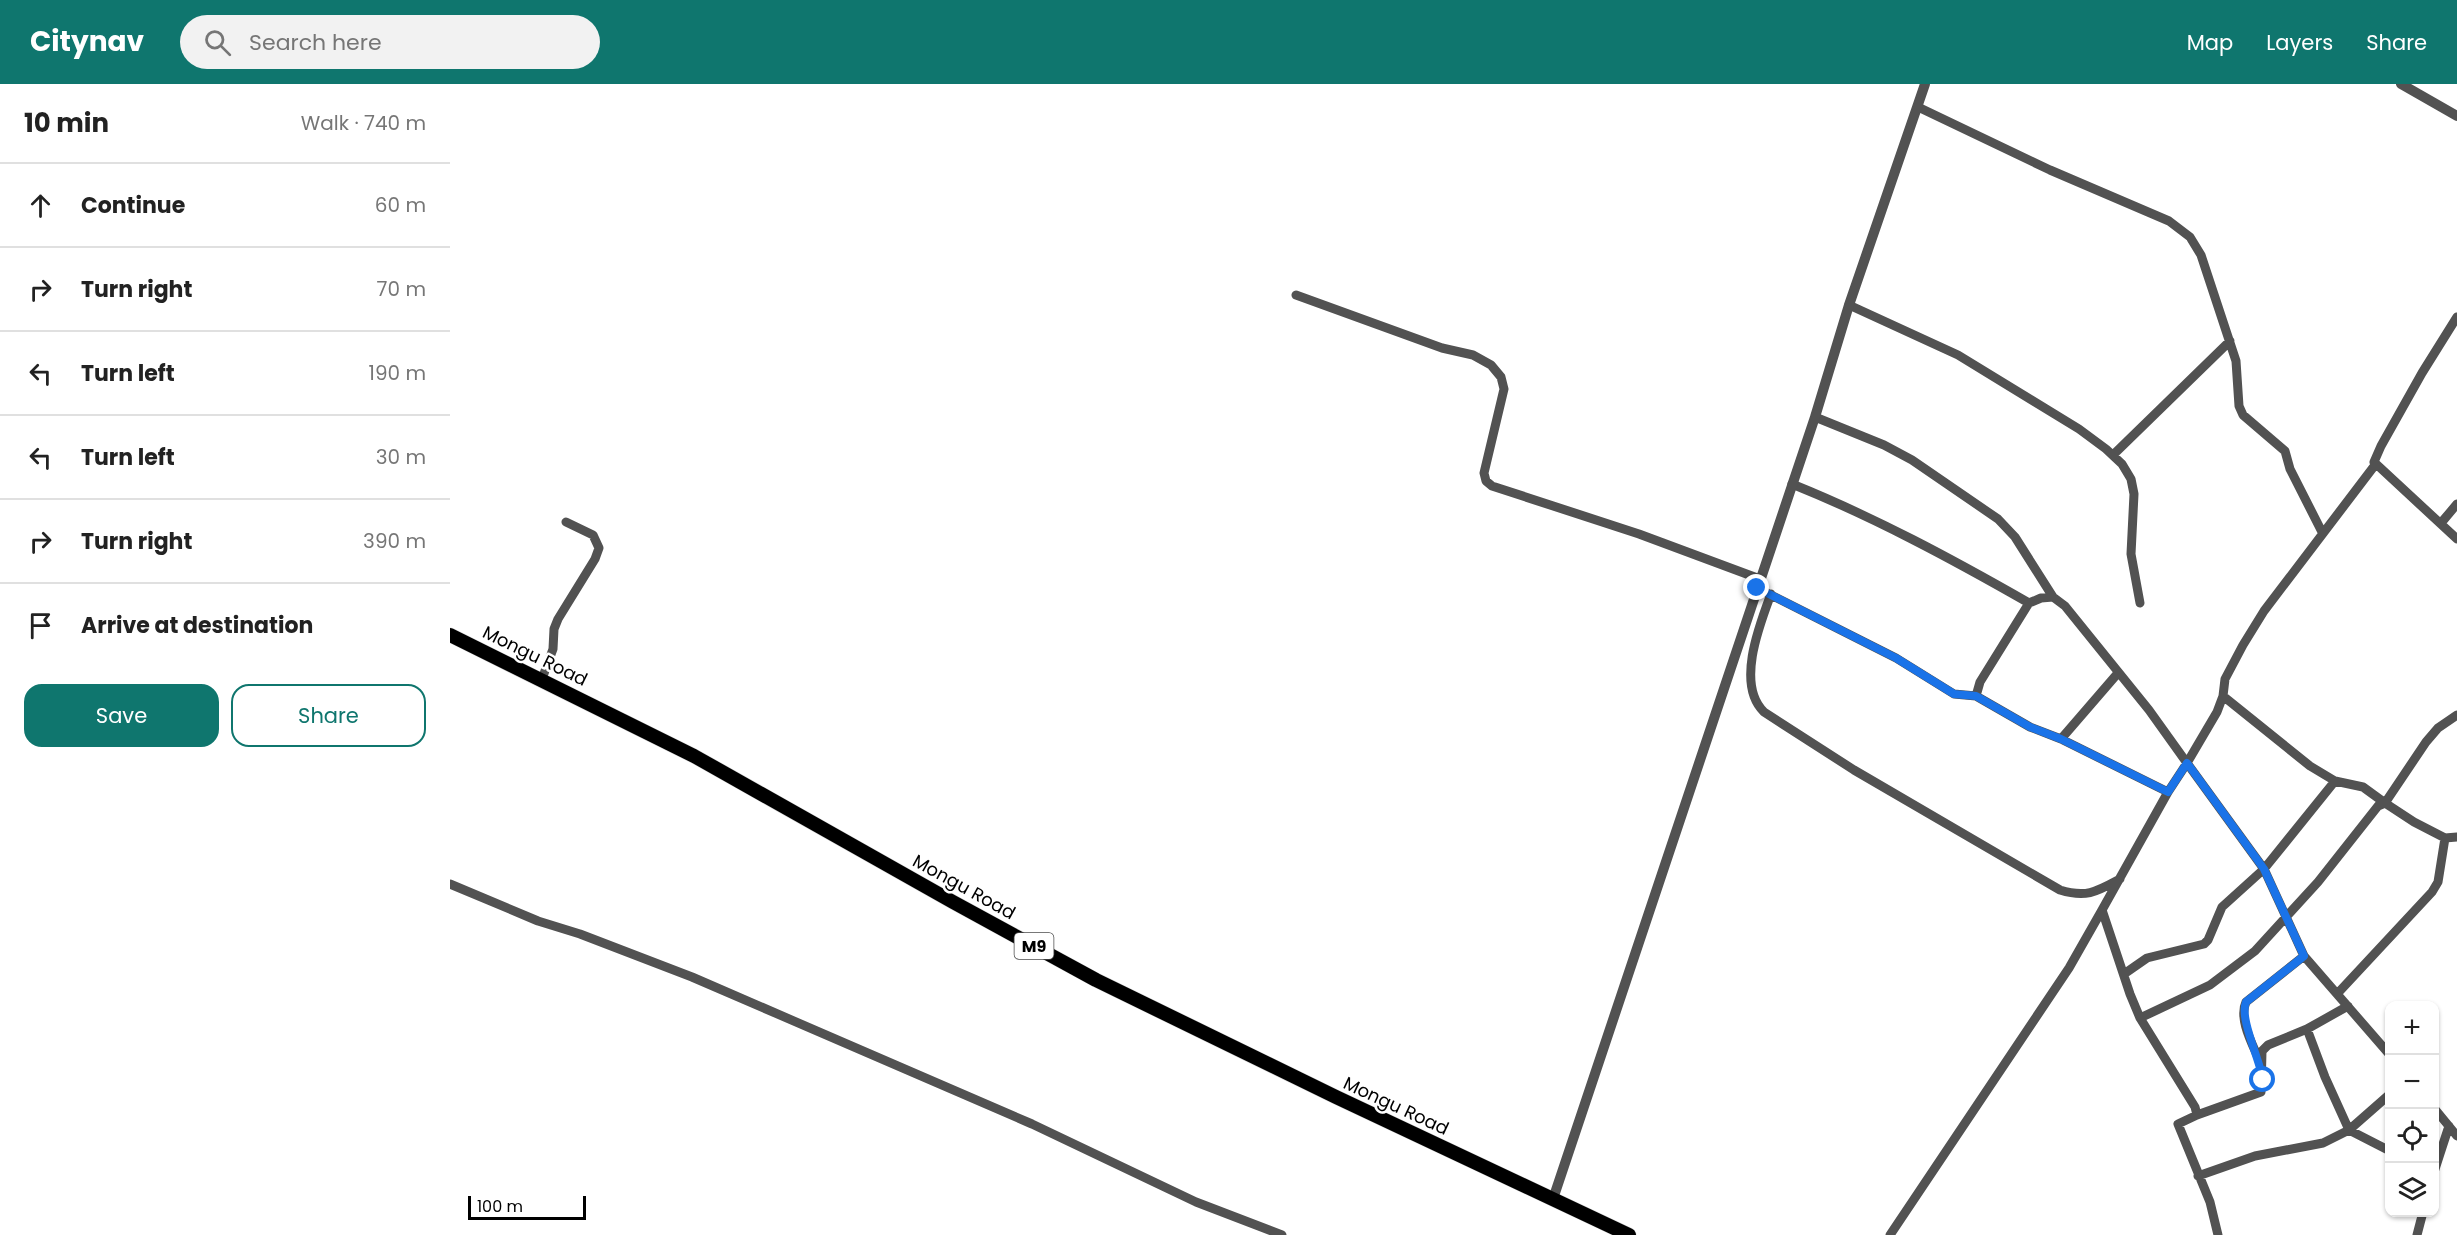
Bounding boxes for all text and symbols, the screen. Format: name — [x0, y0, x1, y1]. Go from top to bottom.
search box — [180, 15, 600, 69]
text: Citynav — [30, 22, 144, 61]
icon: search — [201, 26, 234, 59]
text: Search here — [249, 27, 382, 58]
text: Map — [2187, 28, 2233, 57]
text: Layers — [2266, 28, 2333, 57]
text: Share — [2366, 28, 2427, 57]
text: 10 min — [24, 105, 109, 141]
text: Walk · 740 m — [301, 109, 426, 137]
icon: ahead — [24, 189, 57, 222]
text: Continue — [81, 190, 185, 221]
text: 60 m — [375, 191, 426, 219]
icon: right — [24, 273, 57, 306]
text: Turn right — [81, 274, 192, 305]
text: 70 m — [377, 275, 426, 303]
icon: left — [24, 357, 57, 390]
text: Turn left — [81, 358, 175, 389]
text: 190 m — [369, 359, 426, 387]
icon: left — [24, 441, 57, 474]
text: Turn left — [81, 442, 175, 473]
text: 30 m — [376, 443, 426, 471]
icon: right — [24, 525, 57, 558]
text: Turn right — [81, 526, 192, 557]
text: 390 m — [363, 527, 426, 555]
route end — [1743, 574, 1769, 600]
icon: arrive — [24, 609, 57, 642]
text: Arrive at destination — [81, 610, 313, 641]
street label: Mongu Road — [479, 619, 592, 692]
button: Save — [24, 684, 219, 747]
button: Share — [231, 684, 426, 747]
street label: Mongu Road — [908, 848, 1020, 925]
road number: M9 — [1014, 933, 1054, 959]
map controls — [2385, 1001, 2439, 1217]
button: + — [2385, 1001, 2439, 1055]
button: − — [2385, 1055, 2439, 1109]
route start — [2249, 1066, 2275, 1092]
street label: Mongu Road — [1339, 1070, 1453, 1141]
button: locate — [2385, 1109, 2439, 1163]
button: layers — [2385, 1163, 2439, 1217]
scale bar — [468, 1193, 586, 1220]
text: 100 m — [477, 1195, 523, 1218]

